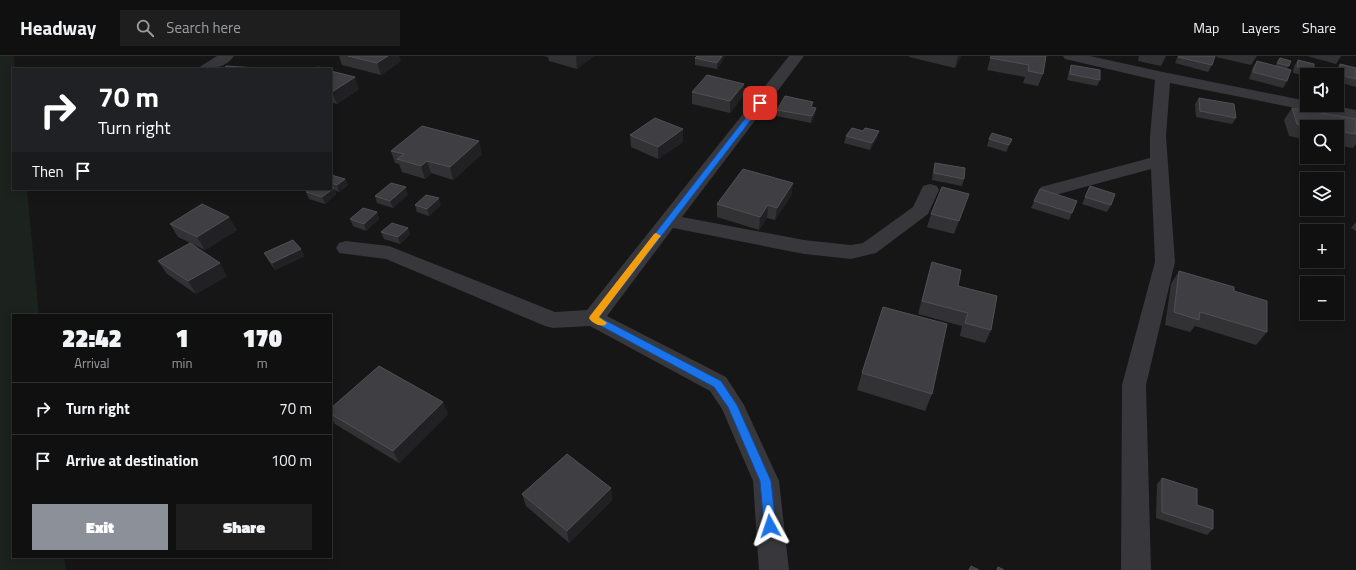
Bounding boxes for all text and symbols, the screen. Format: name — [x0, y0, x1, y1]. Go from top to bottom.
search box — [120, 10, 400, 46]
text: Headway — [20, 13, 96, 42]
text: Search here — [166, 16, 241, 39]
icon: search — [134, 17, 156, 39]
text: Map — [1193, 17, 1219, 38]
text: Layers — [1241, 17, 1280, 38]
text: Share — [1302, 17, 1336, 38]
map controls — [1300, 68, 1344, 320]
button: sound — [1300, 68, 1344, 112]
text: 70 m — [98, 75, 159, 118]
icon: right — [32, 84, 84, 136]
pin — [743, 86, 777, 120]
icon: arrive — [749, 92, 771, 114]
text: Turn right — [98, 114, 171, 141]
button: search — [1300, 120, 1344, 164]
text: Then — [32, 160, 64, 183]
icon: arrive — [72, 160, 94, 182]
button: layers — [1300, 172, 1344, 216]
button: + — [1300, 224, 1344, 268]
button: − — [1300, 276, 1344, 320]
text: 22:42 — [62, 320, 122, 356]
text: 1 — [175, 320, 189, 356]
text: 170 — [242, 320, 282, 356]
text: Arrival — [74, 353, 109, 373]
text: min — [172, 353, 192, 373]
text: m — [257, 353, 268, 373]
text: Turn right — [66, 397, 130, 420]
text: 70 m — [279, 397, 312, 420]
icon: right — [32, 398, 54, 420]
text: Arrive at destination — [66, 449, 199, 472]
text: 100 m — [271, 449, 312, 472]
icon: arrive — [32, 450, 54, 472]
button: Exit — [32, 504, 168, 550]
button: Share — [176, 504, 312, 550]
position arrow — [749, 505, 791, 547]

